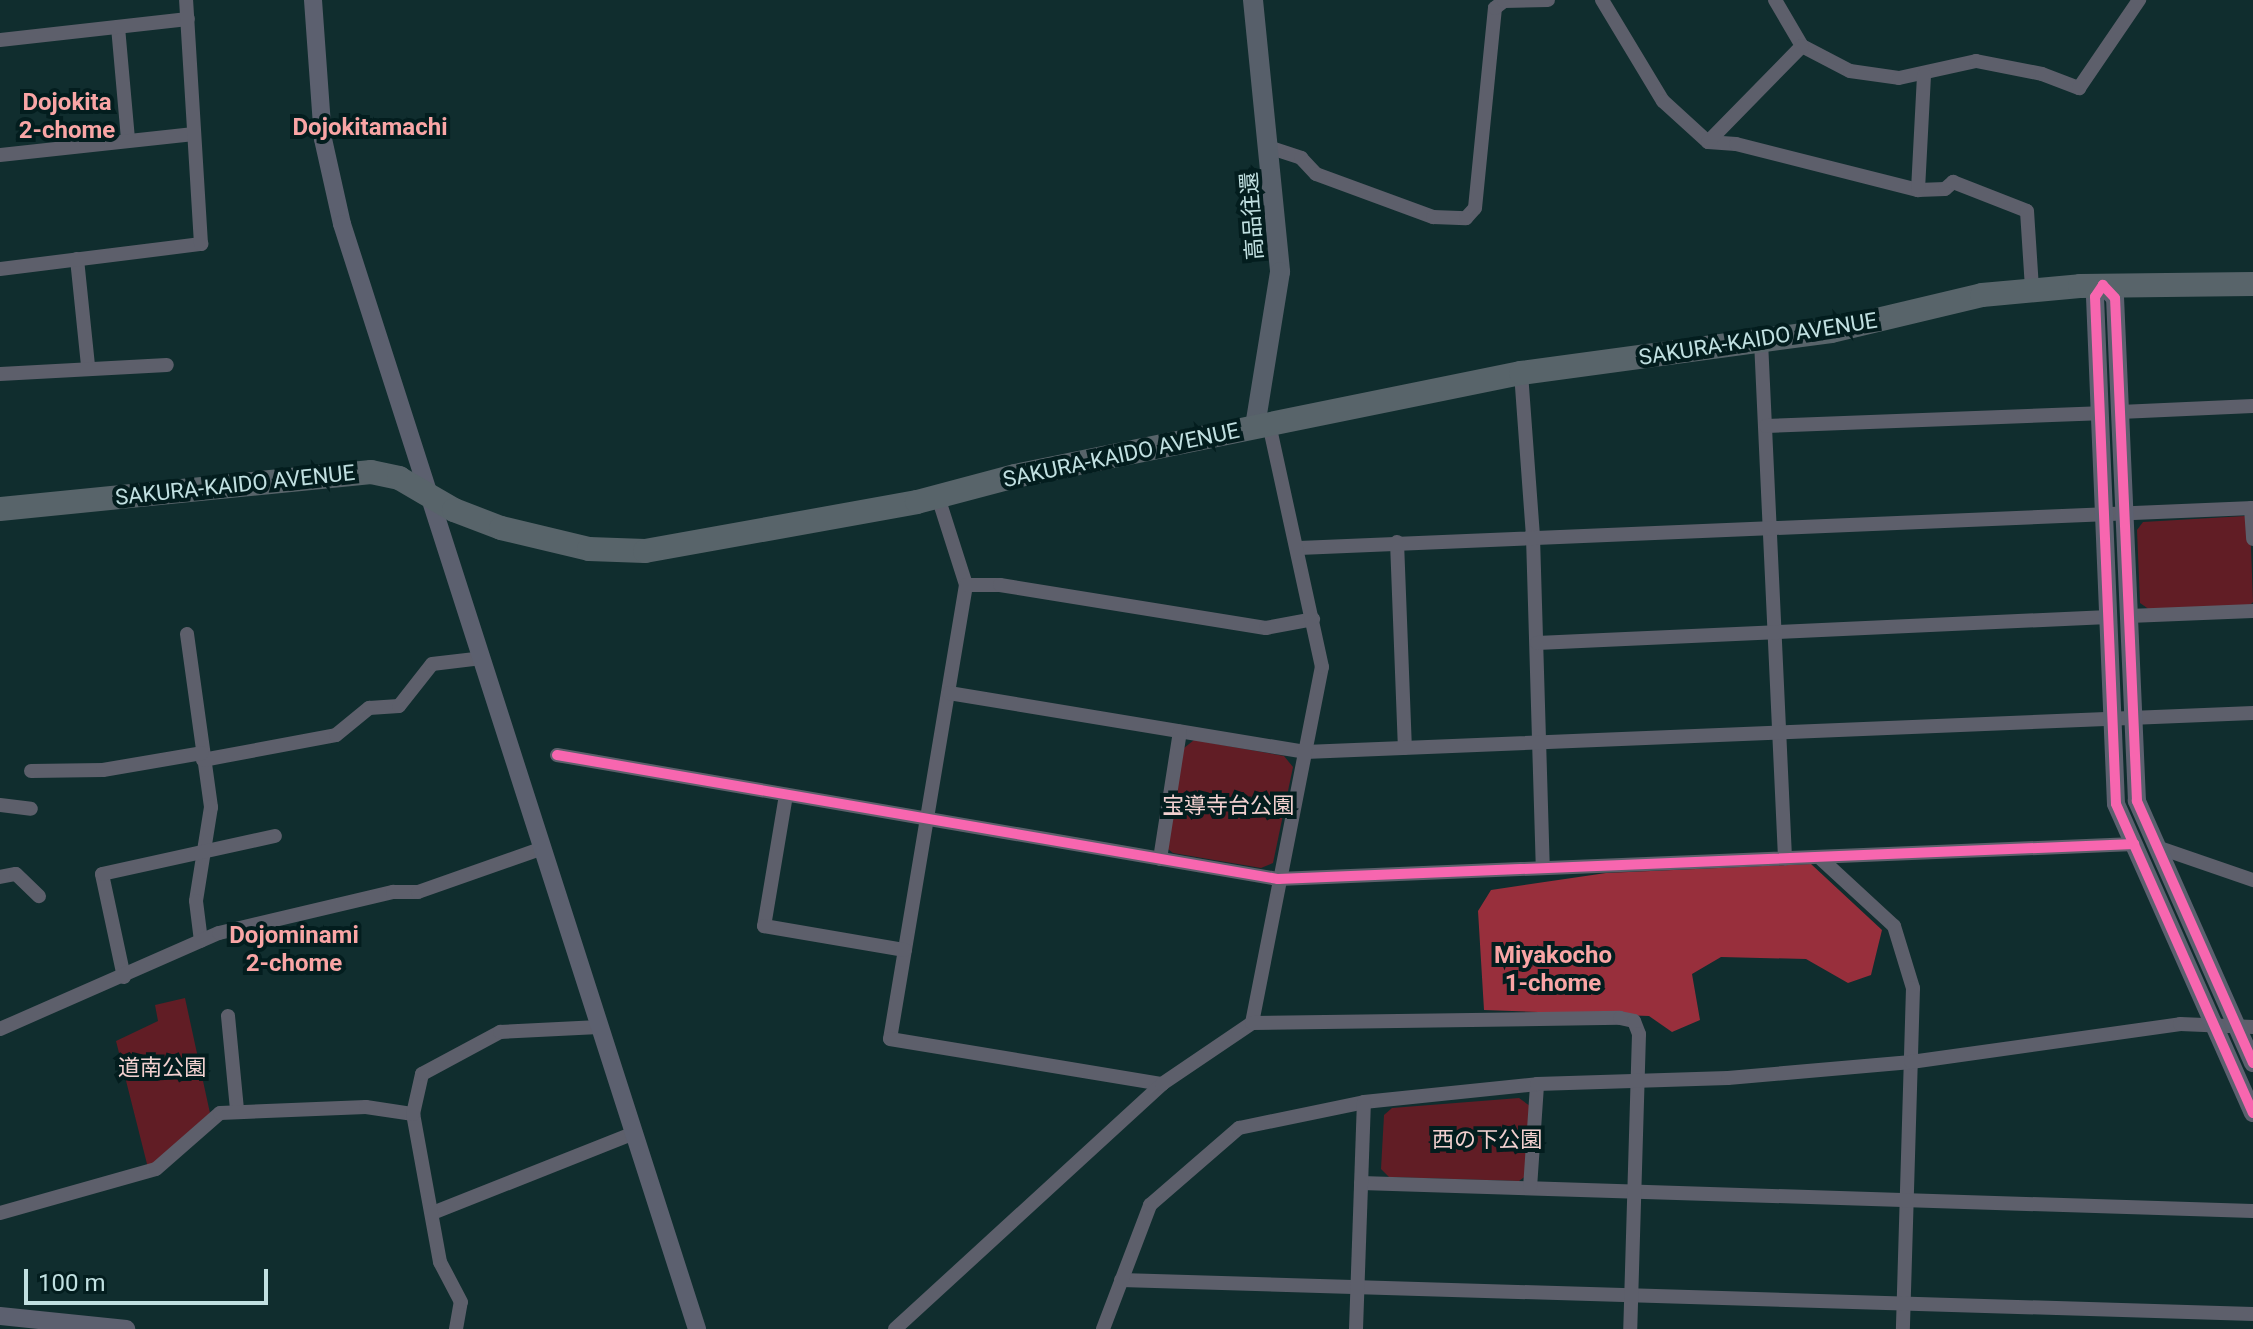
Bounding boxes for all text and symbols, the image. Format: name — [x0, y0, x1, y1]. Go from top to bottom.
district label: Dojokita 2-chome — [19, 89, 115, 145]
district label: Dojokitamachi — [292, 114, 448, 142]
street label: 高品往還 — [1236, 171, 1268, 261]
street label: SAKURA-KAIDO AVENUE — [1637, 307, 1879, 371]
street label: SAKURA-KAIDO AVENUE — [1000, 417, 1242, 493]
street label: SAKURA-KAIDO AVENUE — [114, 459, 356, 511]
park label: 宝導寺台公園 — [1162, 793, 1294, 819]
district label: Dojominami 2-chome — [229, 922, 359, 978]
district label: Miyakocho 1-chome — [1494, 942, 1612, 998]
park label: 道南公園 — [118, 1055, 206, 1081]
park label: 西の下公園 — [1432, 1127, 1542, 1153]
scale bar — [28, 1253, 272, 1303]
text: 100 m — [38, 1269, 105, 1297]

